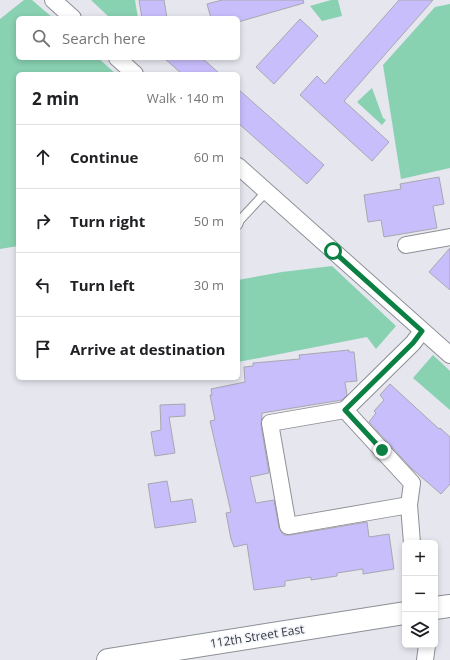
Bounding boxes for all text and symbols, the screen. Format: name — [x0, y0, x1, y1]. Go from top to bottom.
search box — [16, 16, 240, 60]
icon: search — [30, 27, 52, 49]
text: Search here — [62, 28, 146, 48]
text: 2 min — [32, 87, 79, 110]
text: Walk · 140 m — [147, 89, 224, 107]
icon: ahead — [32, 146, 54, 168]
text: Continue — [70, 147, 138, 167]
text: 60 m — [194, 148, 224, 166]
icon: right — [32, 210, 54, 232]
text: Turn right — [70, 211, 145, 231]
text: 50 m — [194, 212, 224, 230]
route start — [324, 242, 342, 260]
icon: left — [32, 274, 54, 296]
text: Turn left — [70, 275, 135, 295]
text: 30 m — [194, 276, 224, 294]
icon: arrive — [32, 338, 54, 360]
text: Arrive at destination — [70, 339, 225, 359]
route end — [373, 441, 391, 459]
map controls — [402, 540, 438, 648]
button: + — [402, 540, 438, 576]
button: − — [402, 576, 438, 612]
button: layers — [402, 612, 438, 648]
street label: 112th Street East — [209, 620, 305, 652]

